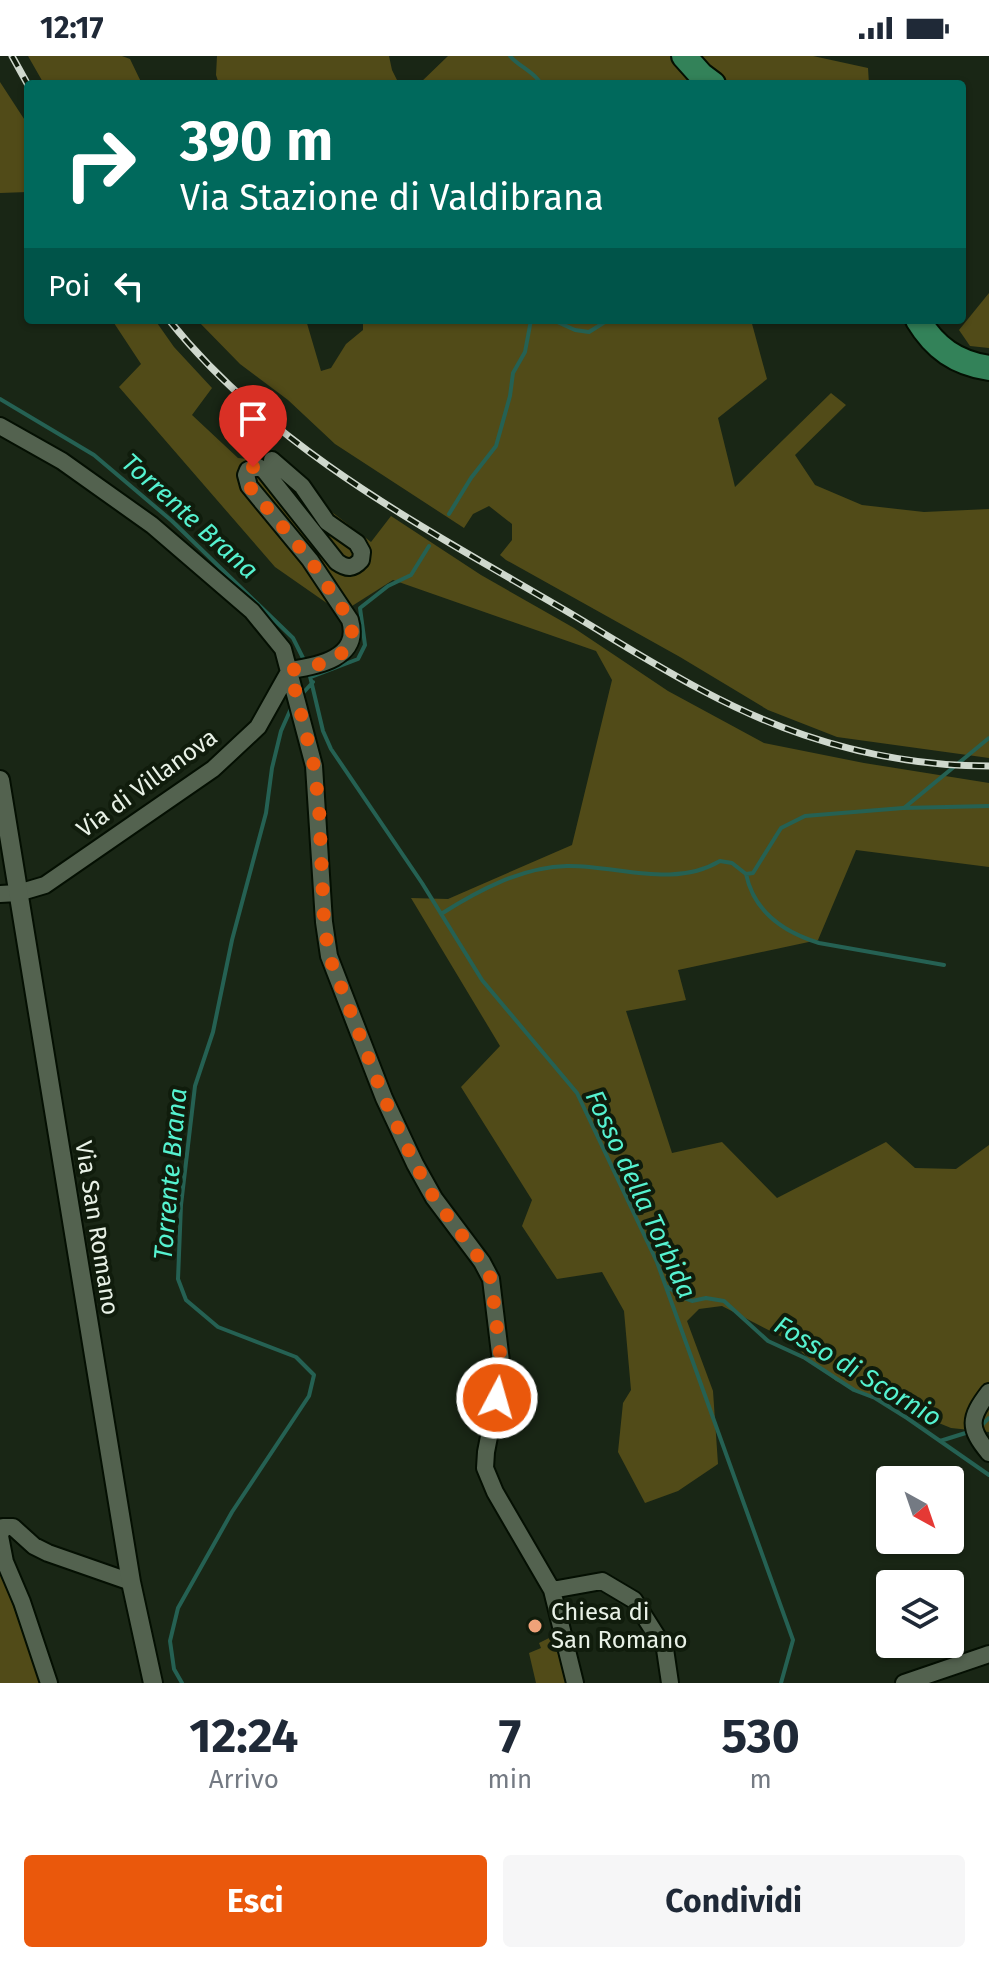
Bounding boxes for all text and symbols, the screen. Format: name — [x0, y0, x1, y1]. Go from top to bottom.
text: 12:17 — [40, 10, 104, 46]
text: 390 m — [180, 108, 333, 175]
icon: right — [48, 112, 152, 216]
text: Via Stazione di Valdibrana — [180, 176, 604, 220]
icon: left — [107, 264, 151, 308]
text: Poi — [48, 268, 91, 304]
pin — [219, 385, 287, 467]
icon: arrive — [231, 397, 275, 441]
water label: Torrente Brana — [115, 447, 264, 586]
street label: Via di Villanova — [71, 723, 223, 843]
water label: Fosso della Torbida — [579, 1085, 702, 1303]
water label: Torrente Brana — [148, 1087, 193, 1261]
street label: Via San Romano — [69, 1139, 125, 1317]
water label: Fosso di Scornio — [769, 1309, 947, 1434]
position arrow — [455, 1356, 539, 1440]
north arrow — [876, 1466, 964, 1554]
map controls — [876, 1466, 964, 1658]
button: layers — [876, 1570, 964, 1658]
place label: Chiesa di San Romano — [551, 1598, 687, 1654]
marker: Chiesa di San Romano — [526, 1617, 544, 1635]
text: 12:24 — [189, 1707, 298, 1765]
text: 7 — [499, 1707, 521, 1765]
text: 530 — [721, 1707, 800, 1765]
text: Arrivo — [209, 1764, 279, 1795]
text: min — [487, 1764, 532, 1795]
text: m — [750, 1764, 772, 1795]
button: Esci — [24, 1855, 487, 1947]
button: Condividi — [503, 1855, 965, 1947]

